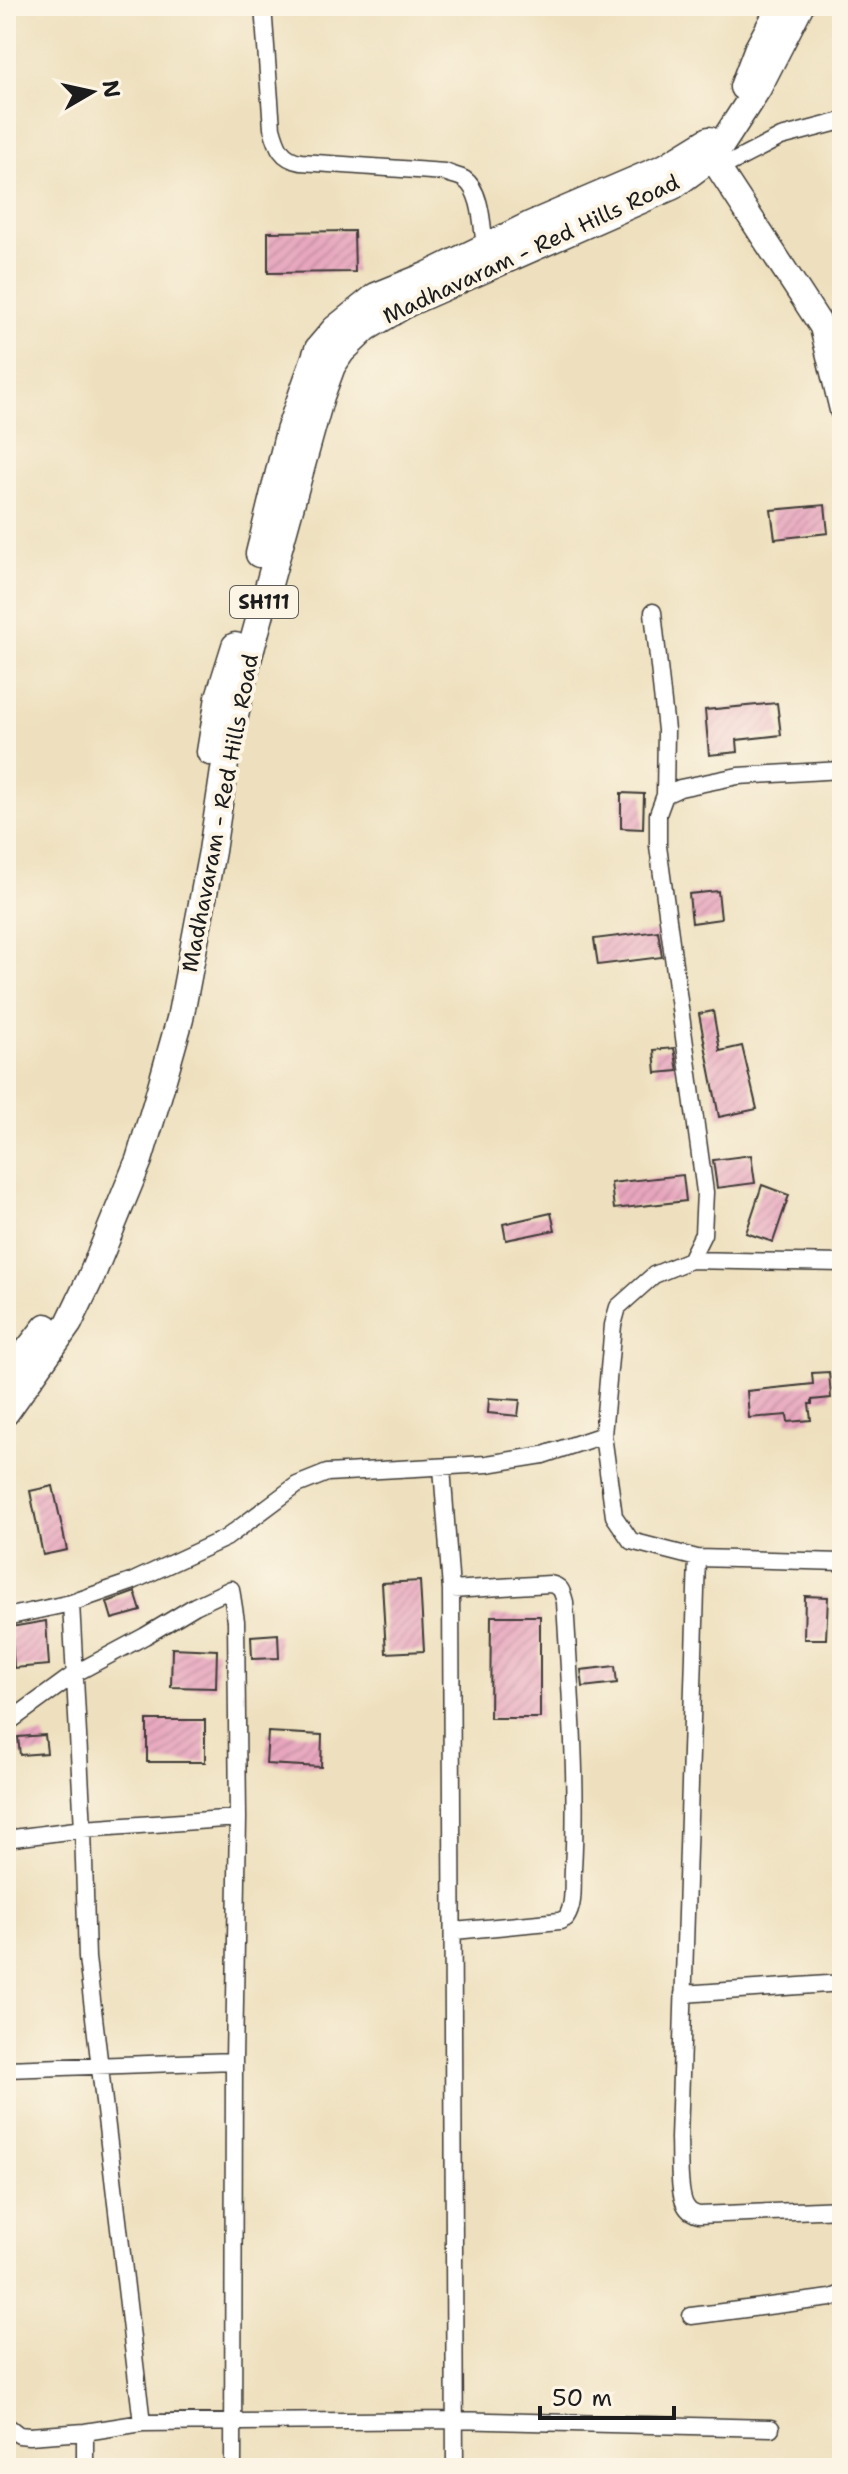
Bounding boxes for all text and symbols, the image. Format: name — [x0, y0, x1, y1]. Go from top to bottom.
north arrow — [52, 52, 132, 132]
text: N — [96, 78, 127, 100]
street label: Madhavaram - Red Hills Road — [378, 167, 684, 331]
road number: SH111 — [230, 586, 298, 618]
street label: Madhavaram - Red Hills Road — [175, 651, 265, 975]
scale bar — [540, 2370, 674, 2420]
text: 50 m — [552, 2382, 612, 2414]

